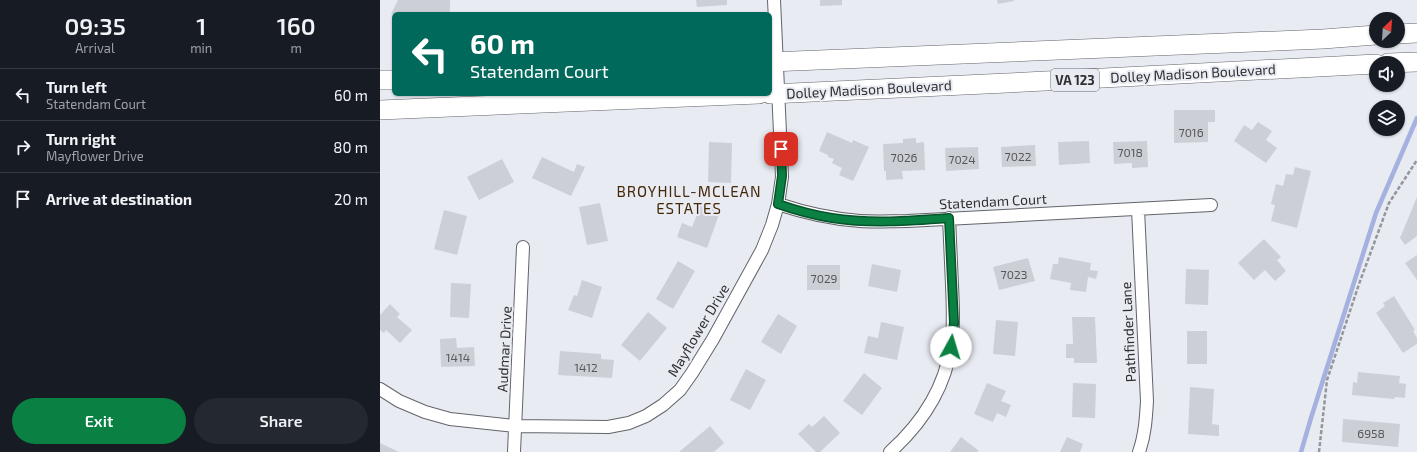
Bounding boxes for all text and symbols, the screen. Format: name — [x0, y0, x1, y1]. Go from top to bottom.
text: 09:35 — [64, 11, 126, 40]
text: 1 — [196, 11, 206, 40]
text: 160 — [277, 11, 316, 40]
north arrow — [1369, 12, 1405, 48]
map controls — [1369, 12, 1405, 136]
text: 60 m — [470, 26, 535, 60]
icon: left — [404, 28, 456, 80]
text: Arrival — [75, 40, 115, 56]
text: min — [190, 40, 212, 56]
text: m — [290, 40, 302, 56]
button: sound — [1369, 56, 1405, 92]
text: Statendam Court — [470, 60, 609, 82]
street label: Dolley Madison Boulevard — [1110, 60, 1276, 86]
road number: VA 123 — [1051, 69, 1099, 91]
street label: Dolley Madison Boulevard — [786, 76, 952, 102]
text: Turn left — [46, 78, 107, 96]
icon: left — [12, 84, 34, 106]
text: 60 m — [334, 86, 368, 104]
text: Statendam Court — [46, 96, 146, 112]
button: layers — [1369, 100, 1405, 136]
house number: 7016 — [1178, 125, 1204, 139]
text: Turn right — [46, 130, 116, 148]
pin — [764, 132, 798, 166]
icon: right — [12, 136, 34, 158]
text: 80 m — [333, 138, 368, 156]
icon: arrive — [770, 138, 792, 160]
house number: 7018 — [1117, 145, 1143, 159]
text: Mayflower Drive — [46, 148, 144, 164]
house number: 7022 — [1005, 149, 1032, 163]
house number: 7026 — [891, 150, 918, 164]
house number: 7024 — [948, 152, 976, 166]
district label: BROYHILL-MCLEAN ESTATES — [617, 182, 762, 217]
icon: arrive — [12, 188, 34, 210]
text: Arrive at destination — [46, 190, 192, 208]
text: 20 m — [334, 190, 368, 208]
street label: Statendam Court — [939, 190, 1047, 212]
house number: 7023 — [1001, 267, 1027, 281]
house number: 7029 — [811, 271, 838, 285]
street label: Mayflower Drive — [664, 280, 732, 380]
street label: Pathfinder Lane — [1117, 281, 1139, 383]
street label: Audmar Drive — [493, 305, 515, 393]
position arrow — [930, 326, 972, 368]
house number: 1414 — [446, 350, 470, 364]
house number: 1412 — [574, 360, 598, 374]
button: Exit — [12, 398, 186, 444]
button: Share — [194, 398, 368, 444]
house number: 6958 — [1357, 426, 1385, 440]

